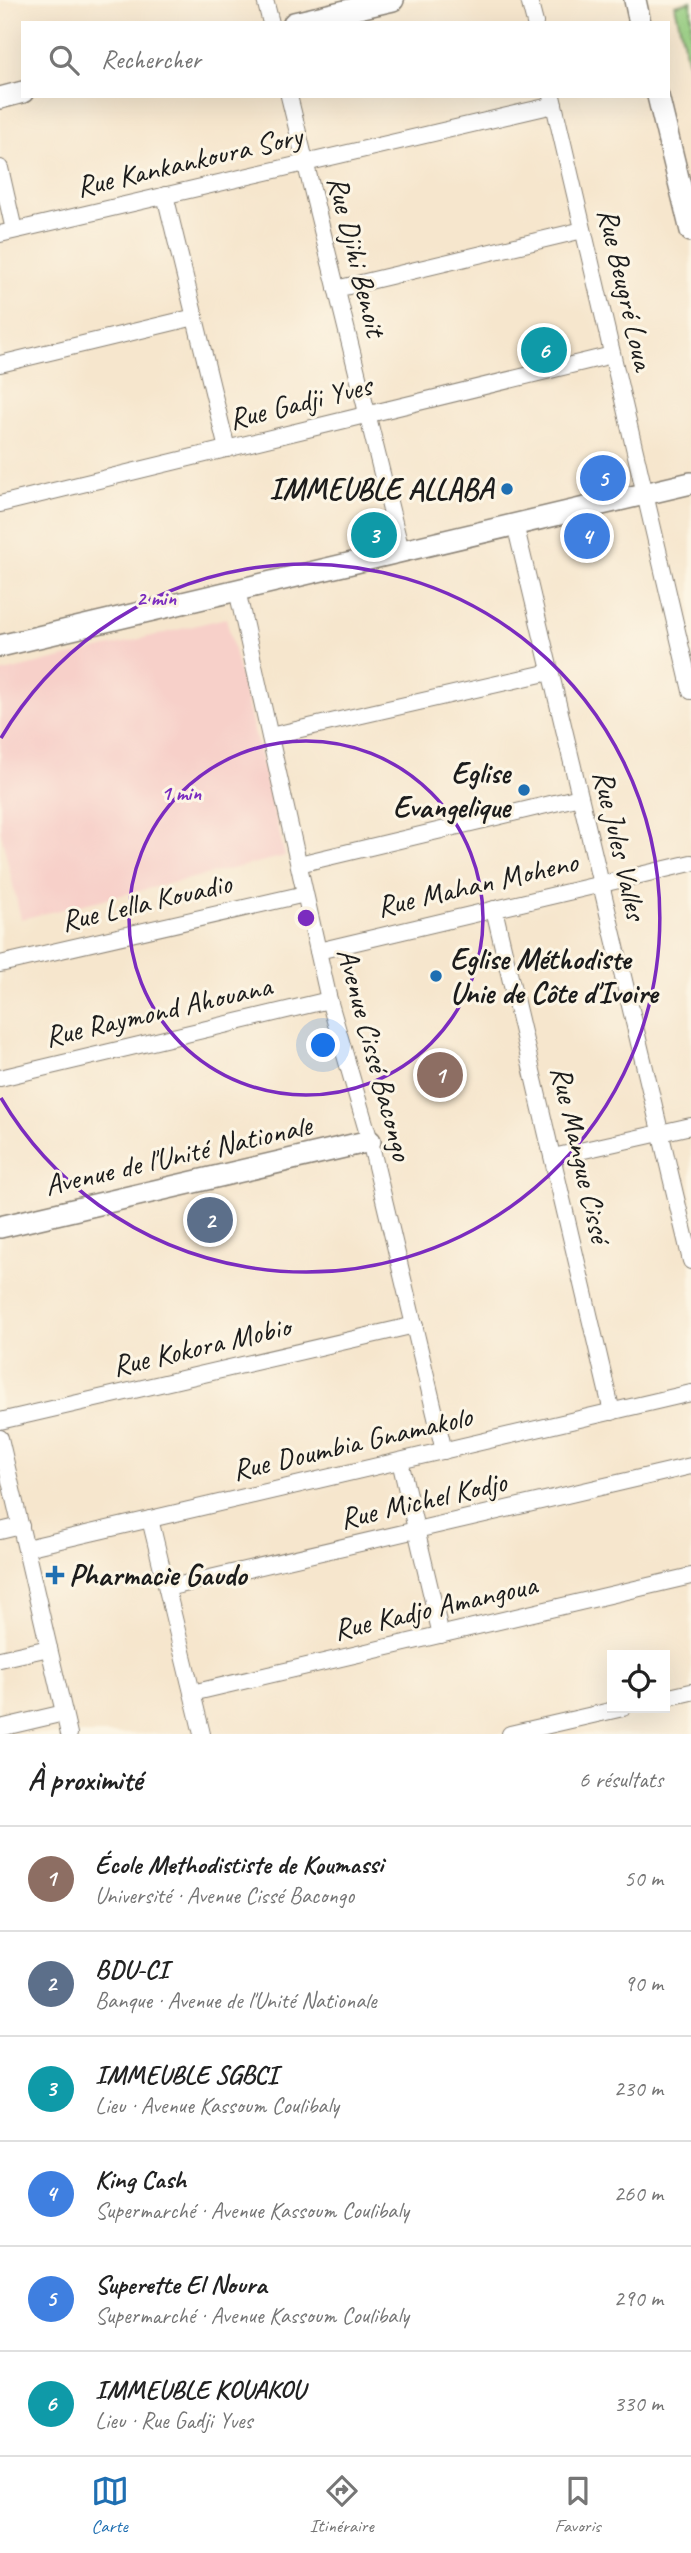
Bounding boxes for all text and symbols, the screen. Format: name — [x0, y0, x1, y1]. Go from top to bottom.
search box — [21, 21, 670, 98]
icon: search — [45, 41, 83, 79]
text: Rechercher — [101, 43, 201, 76]
street label: Rue Kankankoura Sory — [72, 116, 308, 205]
street label: Rue Djihi Benoit — [319, 172, 396, 343]
street label: Rue Beugré Loua — [589, 204, 664, 376]
pin: 6 — [521, 324, 567, 376]
street label: Rue Gadji Yves — [225, 365, 378, 438]
pin: 5 — [580, 452, 626, 504]
place label: IMMEUBLE ALLABA — [269, 470, 496, 508]
marker: IMMEUBLE ALLABA — [499, 481, 515, 497]
pin: 3 — [351, 509, 397, 561]
pin: 4 — [564, 510, 610, 562]
text: 2 min — [136, 585, 176, 611]
place label: Eglise Evangelique — [393, 754, 512, 826]
street label: Rue Jules Valles — [584, 767, 656, 926]
text: 1 min — [161, 780, 201, 806]
marker: Eglise Evangelique — [516, 782, 532, 798]
street label: Rue Mahan Moheno — [373, 842, 582, 926]
street label: Rue Lella Kouadio — [57, 864, 236, 940]
centre of rings — [294, 906, 318, 930]
place label: Eglise Méthodiste Unie de Côte d'Ivoire — [450, 940, 660, 1012]
street label: Avenue Cissé Bacongo — [328, 944, 422, 1166]
street label: Rue Raymond Ahouana — [41, 966, 277, 1056]
marker: Eglise Méthodiste Unie de Côte d'Ivoire — [428, 968, 444, 984]
your location — [306, 1028, 340, 1062]
pin: 1 — [417, 1049, 463, 1101]
street label: Rue Mangue Cissé — [542, 1062, 621, 1250]
street label: Avenue de l'Unité Nationale — [41, 1105, 317, 1204]
pin: 2 — [187, 1194, 233, 1246]
street label: Rue Kokora Mobio — [108, 1306, 297, 1385]
street label: Rue Doumbia Gnamakolo — [229, 1397, 477, 1489]
street label: Rue Michel Kodjo — [336, 1462, 511, 1538]
place label: Pharmacie Gaudo — [69, 1556, 248, 1594]
street label: Rue Kadjo Amangoua — [330, 1565, 542, 1649]
marker: Pharmacie Gaudo — [47, 1567, 63, 1583]
map controls — [607, 1650, 670, 1713]
button: locate — [607, 1650, 670, 1713]
text: À proximité — [28, 1761, 142, 1799]
text: 6 résultats — [579, 1765, 663, 1794]
text: École Methodististe de Koumassi — [95, 1848, 383, 1881]
text: 1 — [46, 1864, 56, 1893]
text: 50 m — [624, 1864, 663, 1893]
text: Université · Avenue Cissé Bacongo — [95, 1881, 354, 1910]
text: BDU-CI — [95, 1953, 168, 1986]
text: 2 — [46, 1969, 56, 1998]
text: 90 m — [624, 1969, 663, 1998]
text: Banque · Avenue de l'Unité Nationale — [95, 1986, 377, 2015]
text: IMMEUBLE SGBCI — [95, 2058, 278, 2091]
text: 3 — [46, 2074, 56, 2103]
text: 230 m — [614, 2074, 663, 2103]
text: Lieu · Avenue Kassoum Coulibaly — [95, 2091, 339, 2120]
text: King Cash — [95, 2163, 186, 2196]
text: 4 — [46, 2179, 56, 2208]
text: 260 m — [614, 2179, 663, 2208]
text: Supermarché · Avenue Kassoum Coulibaly — [95, 2196, 409, 2225]
text: Superette El Noura — [95, 2268, 267, 2301]
text: 5 — [46, 2284, 56, 2313]
text: 290 m — [614, 2284, 663, 2313]
text: Supermarché · Avenue Kassoum Coulibaly — [95, 2301, 409, 2330]
text: IMMEUBLE KOUAKOU — [95, 2373, 305, 2406]
text: 6 — [46, 2389, 56, 2418]
text: 330 m — [614, 2389, 663, 2418]
text: Lieu · Rue Gadji Yves — [95, 2406, 252, 2435]
tab: Carte — [91, 2472, 129, 2538]
tab: Itinéraire — [310, 2472, 374, 2538]
tab: Favoris — [555, 2472, 600, 2538]

